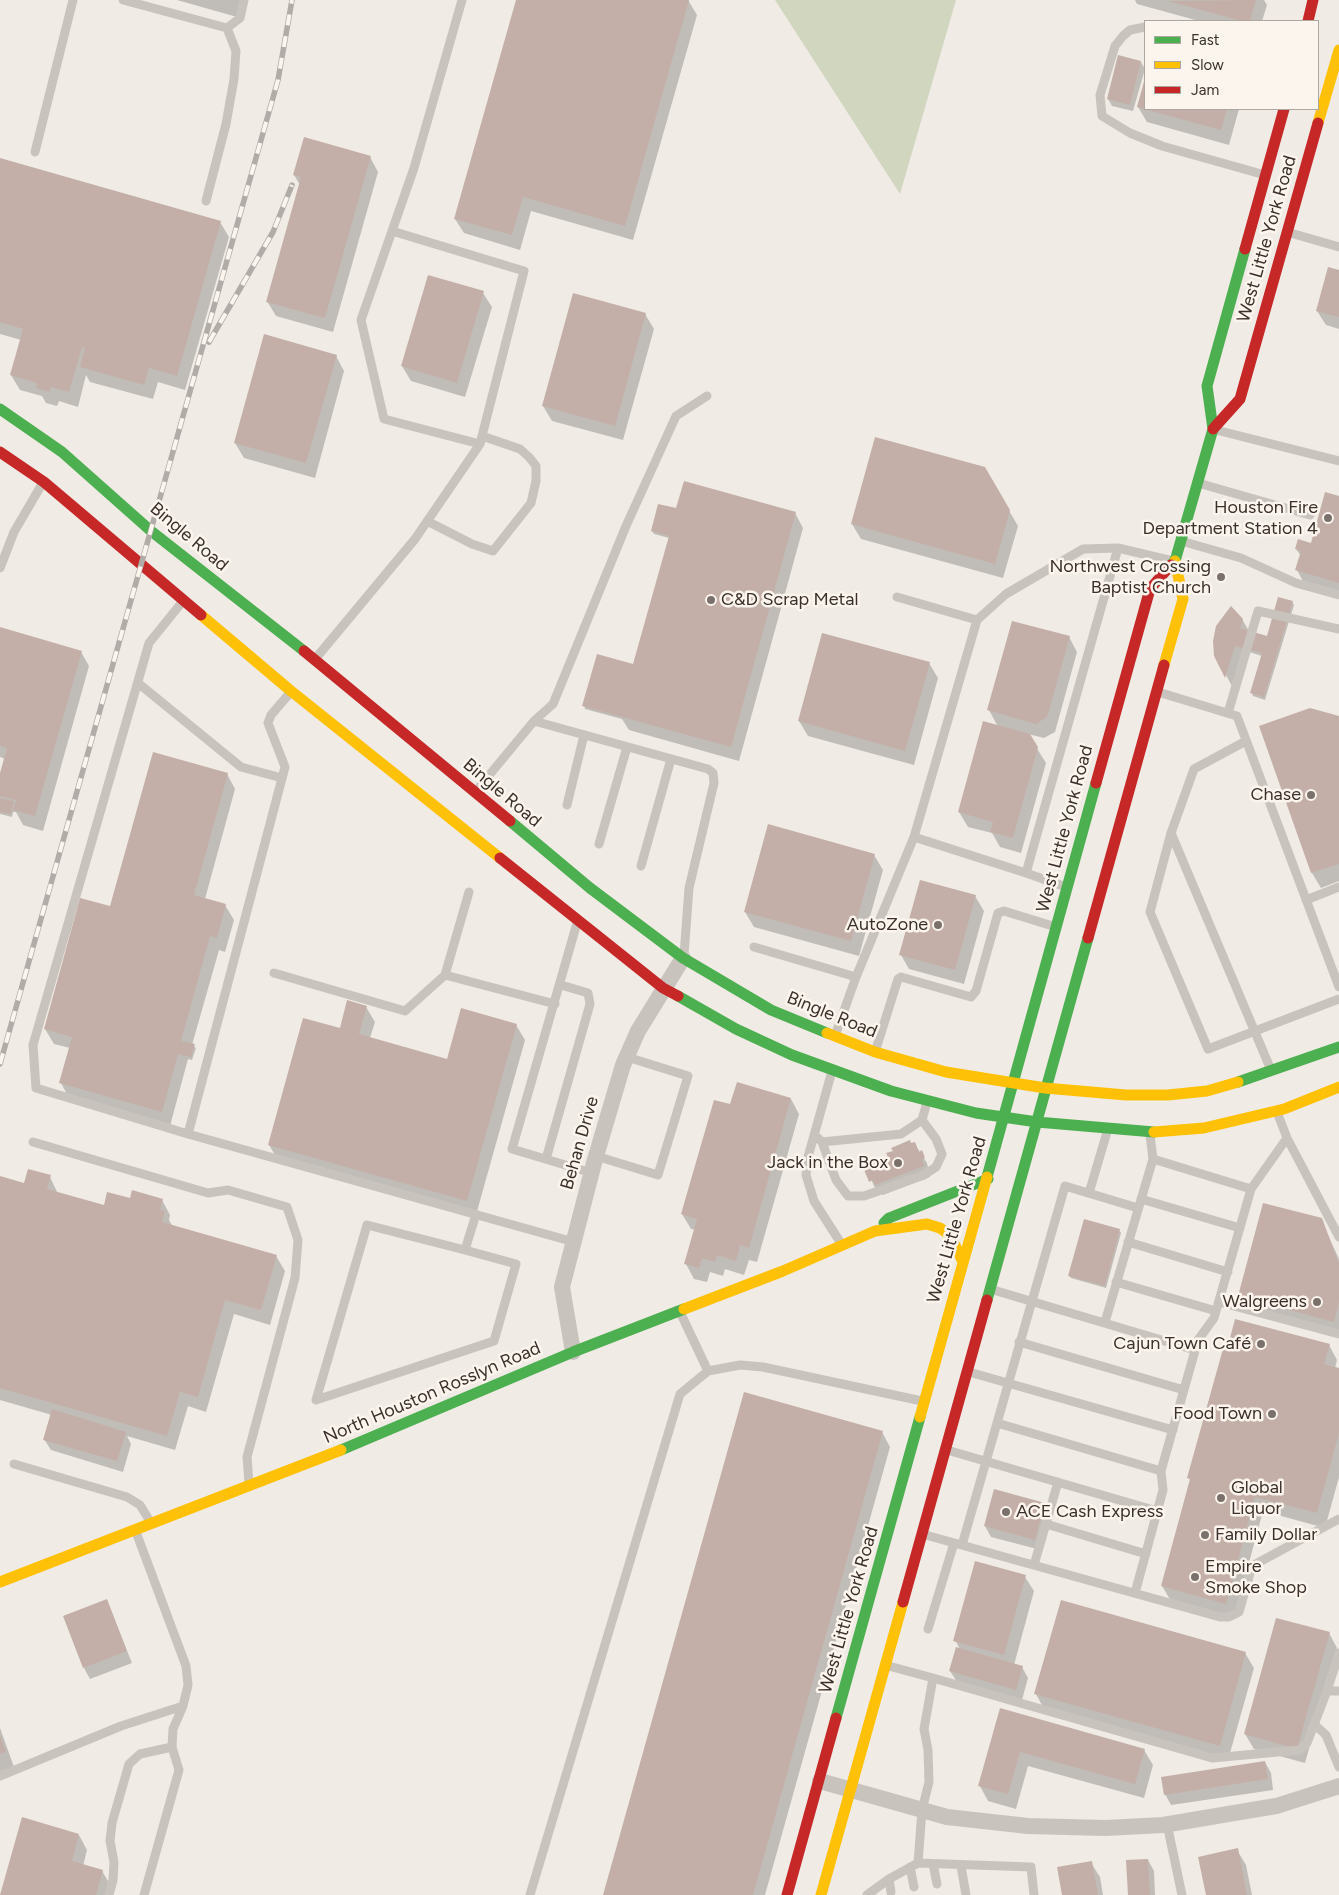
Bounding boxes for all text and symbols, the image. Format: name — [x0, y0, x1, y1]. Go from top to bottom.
legend — [1144, 20, 1319, 110]
text: Fast — [1191, 31, 1219, 49]
text: Slow — [1191, 56, 1224, 74]
text: Jam — [1191, 81, 1219, 99]
street label: West Little York Road — [1233, 153, 1301, 325]
place label: Houston Fire Department Station 4 — [1143, 497, 1318, 540]
street label: Bingle Road — [145, 498, 233, 576]
marker: Houston Fire Department Station 4 — [1322, 512, 1334, 524]
place label: Northwest Crossing Baptist Church — [1049, 556, 1211, 598]
marker: Northwest Crossing Baptist Church — [1215, 571, 1227, 583]
place label: C&D Scrap Metal — [721, 589, 858, 611]
marker: C&D Scrap Metal — [705, 594, 717, 606]
street label: West Little York Road — [1032, 743, 1098, 915]
street label: Bingle Road — [458, 754, 546, 832]
place label: Chase — [1251, 784, 1301, 806]
marker: Chase — [1305, 789, 1317, 801]
place label: AutoZone — [847, 914, 928, 936]
marker: AutoZone — [932, 919, 944, 931]
street label: Bingle Road — [784, 987, 880, 1043]
street label: Behan Drive — [556, 1094, 604, 1192]
street label: West Little York Road — [923, 1134, 991, 1306]
place label: Jack in the Box — [767, 1152, 888, 1174]
marker: Jack in the Box — [892, 1157, 904, 1169]
place label: Walgreens — [1223, 1291, 1307, 1313]
marker: Walgreens — [1311, 1296, 1323, 1308]
place label: Cajun Town Café — [1113, 1333, 1251, 1355]
street label: North Houston Rosslyn Road — [320, 1337, 544, 1449]
marker: Cajun Town Café — [1255, 1338, 1267, 1350]
place label: Food Town — [1173, 1403, 1262, 1425]
marker: Food Town — [1266, 1408, 1278, 1420]
place label: Global Liquor — [1231, 1477, 1283, 1520]
marker: Global Liquor — [1215, 1492, 1227, 1504]
place label: ACE Cash Express — [1016, 1501, 1163, 1523]
marker: ACE Cash Express — [1000, 1506, 1012, 1518]
street label: West Little York Road — [815, 1524, 883, 1696]
place label: Family Dollar — [1215, 1524, 1317, 1546]
marker: Family Dollar — [1199, 1529, 1211, 1541]
place label: Empire Smoke Shop — [1205, 1556, 1307, 1598]
marker: Empire Smoke Shop — [1189, 1571, 1201, 1583]

